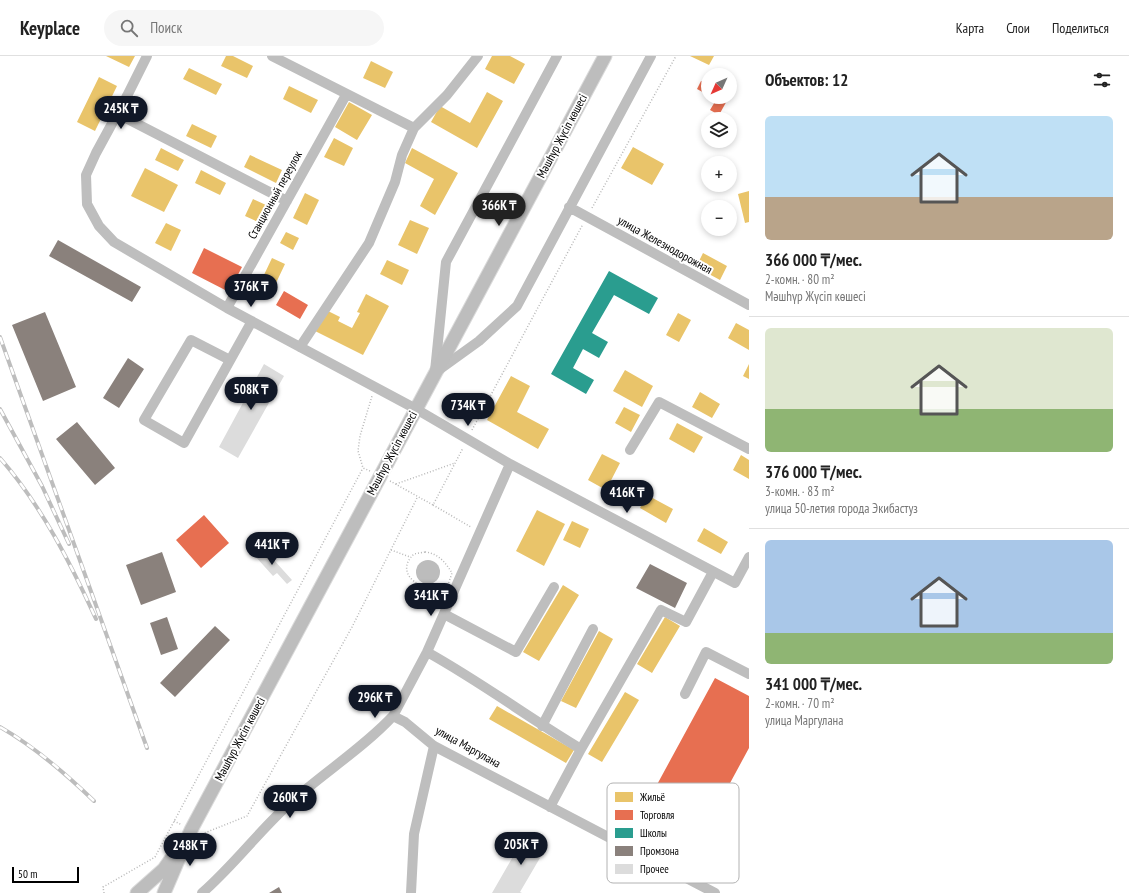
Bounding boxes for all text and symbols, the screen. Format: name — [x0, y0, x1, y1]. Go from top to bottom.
search box — [104, 10, 384, 46]
text: Keyplace — [20, 16, 80, 40]
icon: search — [118, 17, 140, 39]
text: Поиск — [150, 18, 182, 37]
text: Карта — [956, 19, 984, 37]
text: Слои — [1006, 19, 1030, 37]
text: Поделиться — [1052, 19, 1109, 37]
north arrow — [701, 68, 737, 104]
map controls — [701, 68, 737, 236]
text: Объектов: 12 — [765, 69, 848, 91]
icon: filters — [1091, 69, 1113, 91]
street label: Мәшһүр Жүсіп көшесі — [533, 91, 590, 180]
pin: 245K ₸ — [88, 96, 154, 130]
text: 245K ₸ — [104, 100, 138, 117]
button: layers — [701, 112, 737, 148]
icon: home — [903, 142, 975, 214]
street label: Станционный переулок — [244, 148, 305, 241]
button: + — [701, 156, 737, 192]
pin: 366K ₸ — [466, 193, 532, 227]
text: 366K ₸ — [482, 197, 516, 214]
button: − — [701, 200, 737, 236]
street label: улица Железнодорожная — [615, 212, 715, 277]
text: 366 000 ₸/мес. — [765, 249, 862, 271]
text: 2-комн. · 80 m² — [765, 271, 835, 288]
pin: 376K ₸ — [218, 274, 284, 308]
text: 376K ₸ — [234, 278, 268, 295]
text: Мәшһүр Жүсіп көшесі — [765, 288, 866, 305]
icon: home — [903, 354, 975, 426]
pin: 508K ₸ — [218, 377, 284, 411]
text: 508K ₸ — [234, 381, 268, 398]
pin: 734K ₸ — [435, 393, 501, 427]
text: 734K ₸ — [451, 397, 485, 414]
street label: Мәшһүр Жүсіп көшесі — [363, 408, 420, 497]
text: 376 000 ₸/мес. — [765, 461, 862, 483]
pin: 416K ₸ — [594, 480, 660, 514]
text: 3-комн. · 83 m² — [765, 483, 835, 500]
text: 416K ₸ — [610, 484, 644, 501]
text: улица 50-летия города Экибастуз — [765, 500, 918, 517]
pin: 441K ₸ — [239, 532, 305, 566]
text: 441K ₸ — [255, 536, 289, 553]
icon: home — [903, 566, 975, 638]
pin: 341K ₸ — [398, 583, 464, 617]
text: 341K ₸ — [414, 587, 448, 604]
text: 341 000 ₸/мес. — [765, 673, 862, 695]
pin: 296K ₸ — [342, 685, 408, 719]
text: 296K ₸ — [358, 689, 392, 706]
street label: Мәшһүр Жүсіп көшесі — [211, 694, 268, 783]
text: 2-комн. · 70 m² — [765, 695, 835, 712]
text: улица Маргулана — [765, 712, 843, 729]
street label: улица Маргулана — [433, 722, 504, 771]
legend — [607, 783, 739, 883]
pin: 260K ₸ — [257, 785, 323, 819]
text: 260K ₸ — [273, 789, 307, 806]
text: Жильё — [639, 790, 666, 804]
text: Торговля — [640, 808, 674, 822]
text: Школы — [640, 826, 667, 840]
pin: 205K ₸ — [488, 832, 554, 866]
pin: 248K ₸ — [157, 833, 223, 867]
text: 205K ₸ — [504, 836, 538, 853]
text: 248K ₸ — [173, 837, 207, 854]
text: Промзона — [640, 844, 679, 858]
text: Прочее — [640, 862, 669, 876]
scale bar — [12, 865, 79, 884]
text: 50 m — [18, 867, 37, 881]

